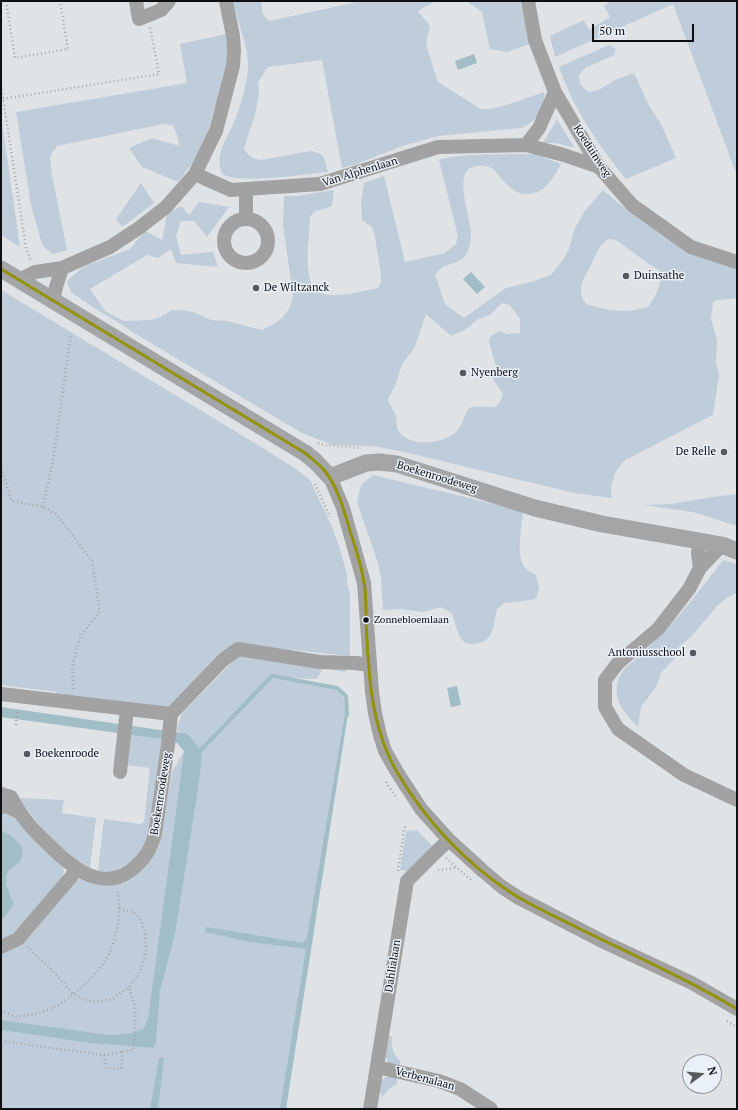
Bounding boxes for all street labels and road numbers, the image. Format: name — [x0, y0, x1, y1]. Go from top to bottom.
street label: Koeduinweg — [570, 122, 614, 180]
street label: Van Alphenlaan — [321, 154, 399, 190]
street label: Boekenroodeweg — [395, 459, 479, 495]
street label: Boekenroodeweg — [148, 752, 174, 836]
street label: Dahlialaan — [382, 939, 404, 993]
street label: Verbenalaan — [394, 1065, 456, 1093]

